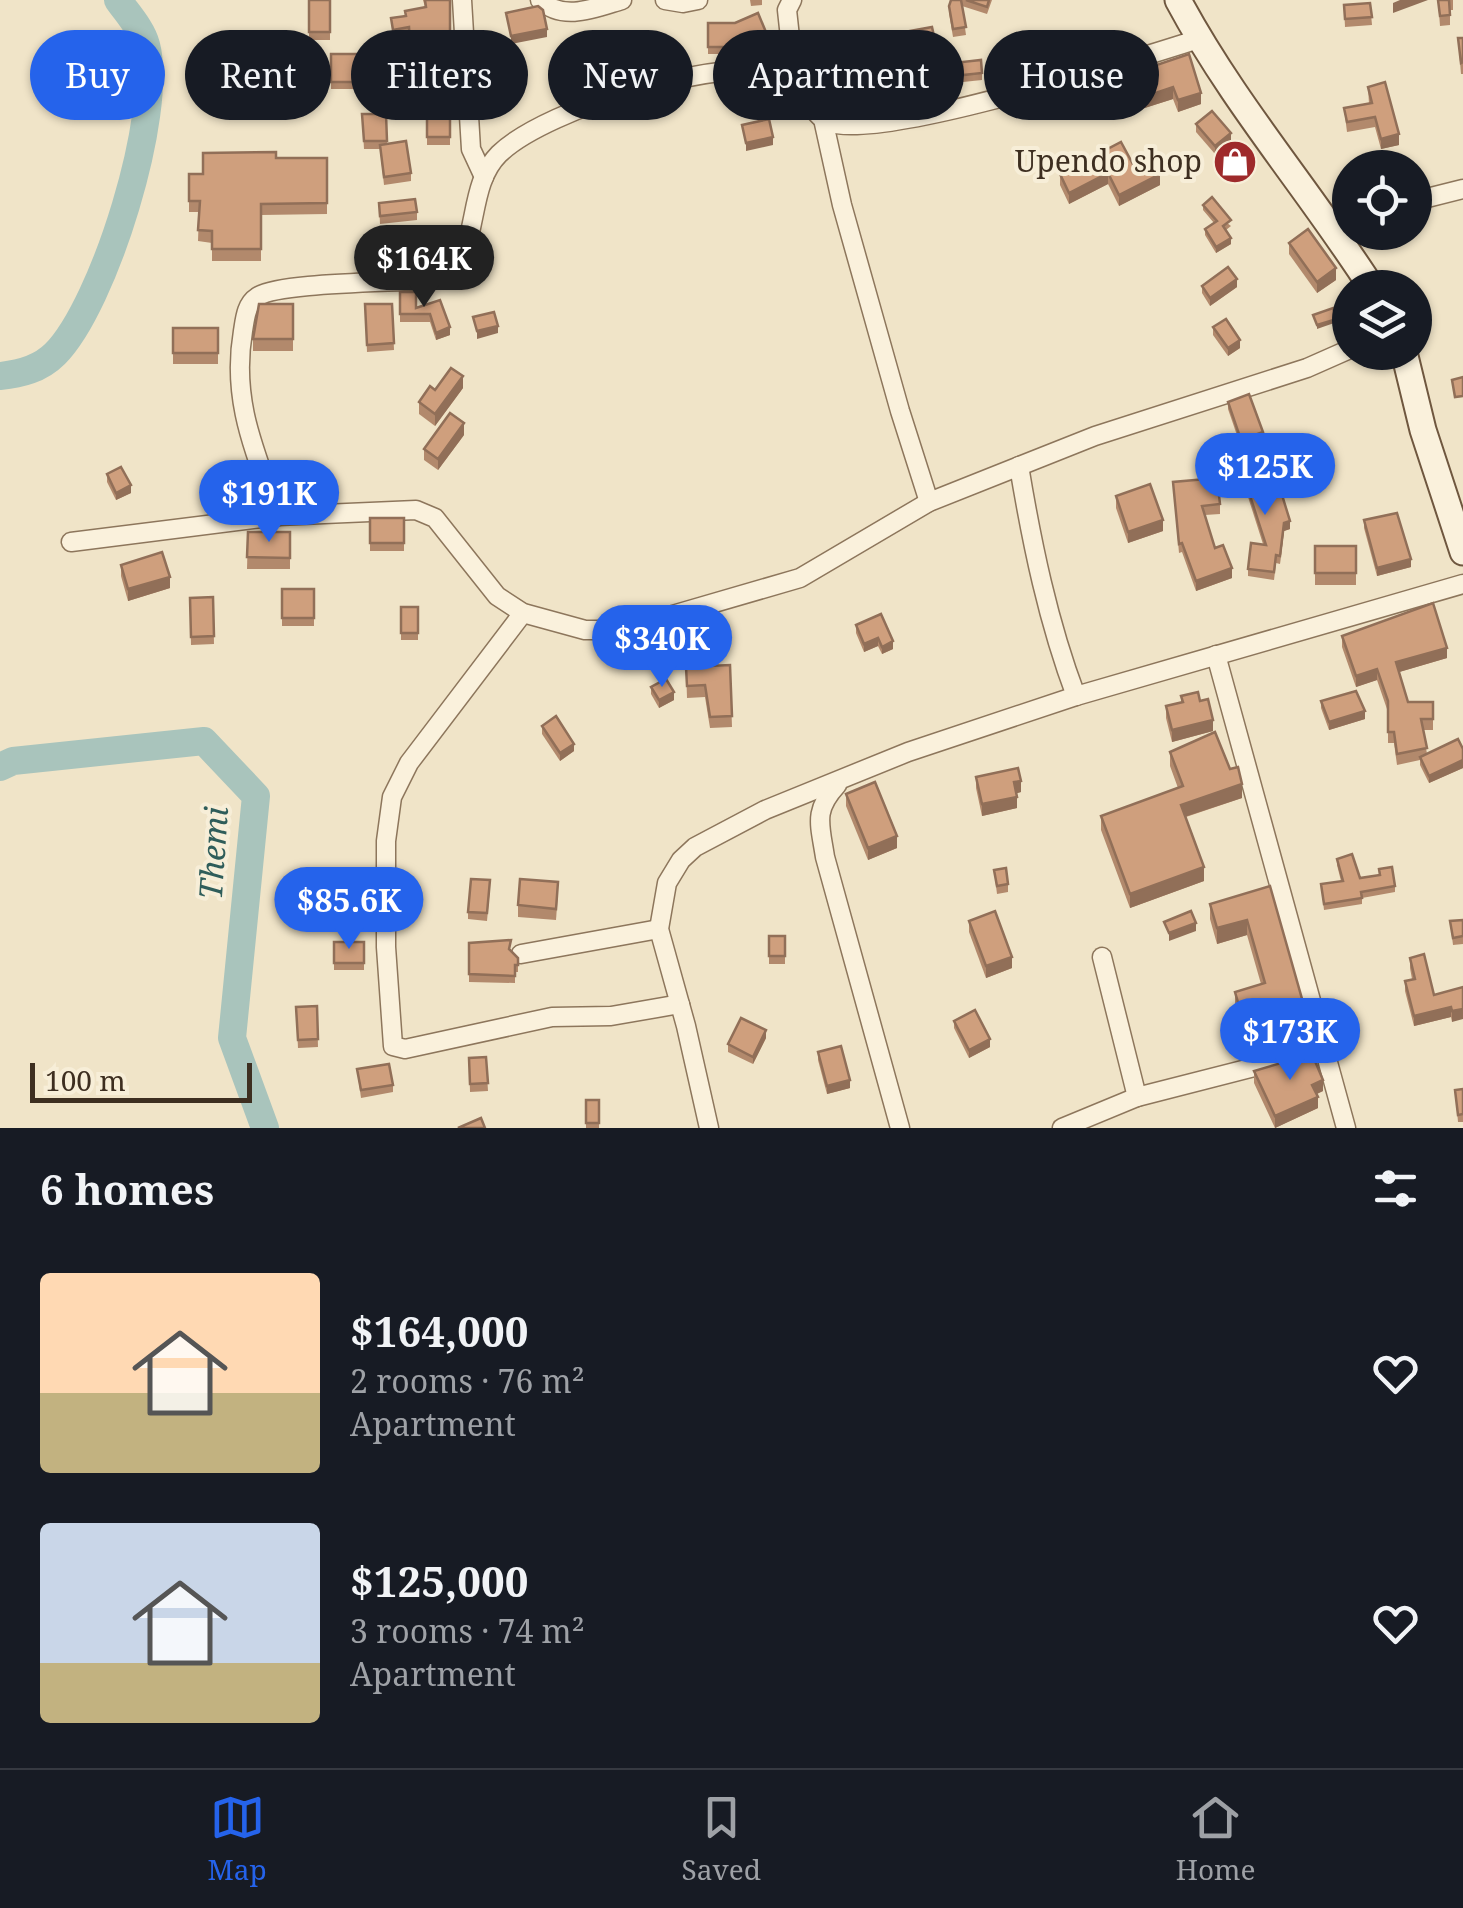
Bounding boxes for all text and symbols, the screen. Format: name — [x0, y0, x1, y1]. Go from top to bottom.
chip: Buy — [30, 30, 165, 120]
chip: Rent — [185, 30, 331, 120]
chip: Filters — [351, 30, 528, 120]
chip: New — [548, 30, 693, 120]
chip: Apartment — [713, 30, 964, 120]
chip: House — [984, 30, 1159, 120]
shop icon: Upendo shop — [1212, 139, 1258, 185]
place label: Upendo shop — [1015, 140, 1202, 181]
map controls — [1332, 150, 1432, 370]
button: locate — [1332, 150, 1432, 250]
pin: $164K — [354, 225, 494, 310]
text: $164K — [376, 236, 472, 279]
button: layers — [1332, 270, 1432, 370]
pin: $125K — [1195, 433, 1335, 518]
text: $125K — [1217, 444, 1313, 487]
pin: $191K — [199, 460, 339, 545]
text: $191K — [221, 471, 317, 514]
pin: $340K — [592, 605, 732, 690]
text: $340K — [614, 616, 710, 659]
water label: Themi — [188, 805, 237, 901]
pin: $85.6K — [268, 867, 430, 952]
text: $85.6K — [296, 878, 402, 921]
pin: $173K — [1220, 998, 1360, 1083]
text: $173K — [1242, 1009, 1338, 1052]
scale bar — [30, 1058, 252, 1102]
text: 100 m — [45, 1061, 126, 1099]
text: 6 homes — [40, 1160, 214, 1217]
icon: filters — [1368, 1161, 1423, 1216]
text: $164,000 — [350, 1302, 528, 1359]
icon: home — [120, 1313, 240, 1433]
icon: heart — [1368, 1346, 1423, 1401]
text: 2 rooms · 76 m² — [350, 1359, 585, 1402]
text: Apartment — [350, 1402, 516, 1445]
text: $125,000 — [350, 1552, 528, 1609]
icon: home — [120, 1563, 240, 1683]
icon: heart — [1368, 1596, 1423, 1651]
text: 3 rooms · 74 m² — [350, 1609, 585, 1652]
text: Apartment — [350, 1652, 516, 1695]
tab: Map — [207, 1790, 267, 1888]
tab: Saved — [682, 1790, 761, 1888]
tab: Home — [1176, 1790, 1256, 1888]

